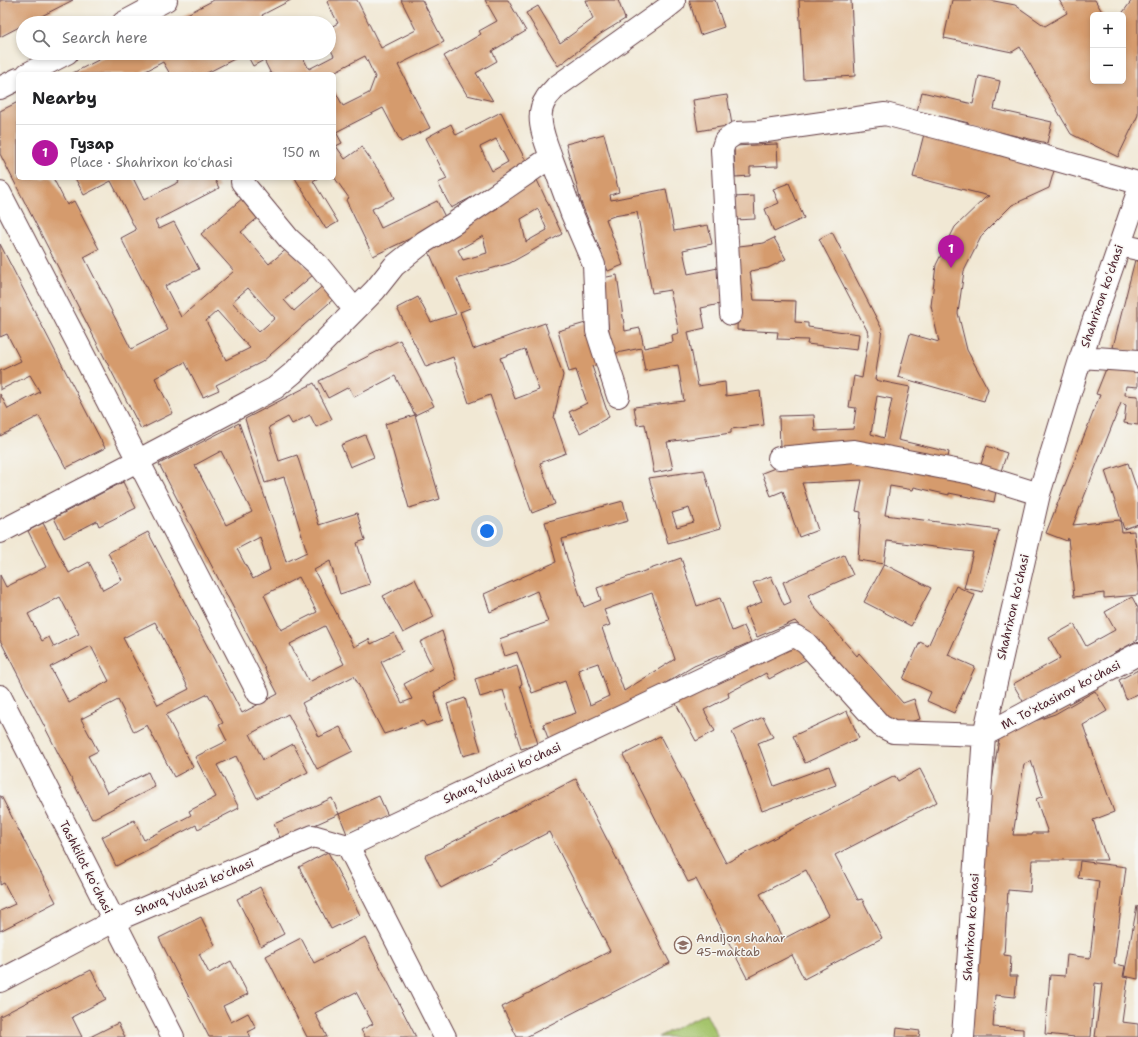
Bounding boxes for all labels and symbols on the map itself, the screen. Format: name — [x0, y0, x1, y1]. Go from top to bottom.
pin: 1 — [938, 235, 964, 268]
street label: Shahrixon koʻchasi — [1077, 242, 1127, 350]
your location — [477, 521, 497, 541]
street label: Shahrixon koʻchasi — [993, 553, 1033, 661]
street label: M. Toʻxtasinov koʻchasi — [998, 657, 1124, 733]
street label: Sharq Yulduzi koʻchasi — [440, 739, 564, 807]
street label: Tashkilot koʻchasi — [56, 818, 116, 916]
street label: Sharq Yulduzi koʻchasi — [132, 855, 256, 919]
street label: Shahrixon koʻchasi — [959, 873, 983, 981]
place label: Andijon shahar 45-maktab — [696, 930, 786, 960]
school or university icon: Andijon shahar 45-maktab — [673, 935, 693, 955]

